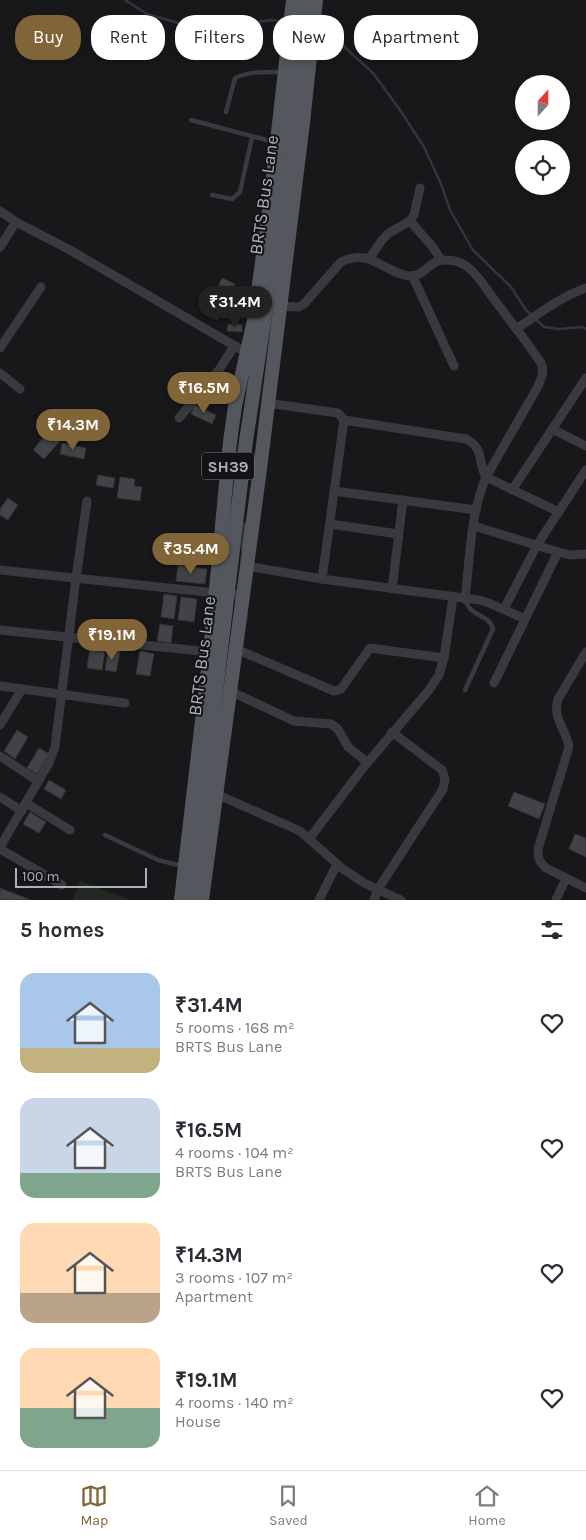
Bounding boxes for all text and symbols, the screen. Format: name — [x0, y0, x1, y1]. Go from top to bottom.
chip: Buy — [15, 15, 81, 60]
chip: Rent — [91, 15, 165, 60]
chip: Filters — [175, 15, 263, 60]
chip: New — [273, 15, 344, 60]
chip: Apartment — [354, 15, 478, 60]
north arrow — [515, 75, 570, 130]
map controls — [515, 75, 570, 195]
street label: BRTS Bus Lane — [245, 134, 283, 256]
button: locate — [515, 140, 570, 195]
pin: ₹31.4M — [194, 286, 276, 328]
text: ₹31.4M — [209, 292, 261, 311]
pin: ₹16.5M — [163, 372, 245, 414]
text: ₹16.5M — [178, 378, 230, 397]
pin: ₹14.3M — [32, 408, 114, 451]
text: ₹14.3M — [47, 415, 99, 434]
road number: SH39 — [202, 452, 254, 480]
pin: ₹35.4M — [150, 532, 232, 575]
text: ₹35.4M — [163, 539, 219, 558]
street label: BRTS Bus Lane — [184, 595, 220, 717]
pin: ₹19.1M — [71, 618, 153, 661]
text: ₹19.1M — [88, 625, 136, 644]
scale bar — [15, 865, 148, 888]
text: 100 m — [22, 868, 60, 885]
icon: filters — [538, 916, 566, 944]
text: 5 homes — [20, 918, 105, 942]
icon: home — [60, 993, 120, 1053]
text: ₹31.4M — [175, 993, 243, 1017]
icon: heart — [538, 1009, 566, 1037]
text: 5 rooms · 168 m² — [175, 1018, 294, 1037]
text: BRTS Bus Lane — [175, 1037, 282, 1056]
icon: home — [60, 1118, 120, 1178]
text: ₹16.5M — [175, 1118, 242, 1142]
icon: heart — [538, 1134, 566, 1162]
text: 4 rooms · 104 m² — [175, 1143, 294, 1162]
text: BRTS Bus Lane — [175, 1162, 282, 1181]
icon: home — [60, 1243, 120, 1303]
text: ₹14.3M — [175, 1243, 243, 1267]
icon: heart — [538, 1259, 566, 1287]
text: 3 rooms · 107 m² — [175, 1268, 293, 1287]
text: Apartment — [175, 1287, 253, 1306]
icon: home — [60, 1368, 120, 1428]
text: ₹19.1M — [175, 1368, 238, 1392]
icon: heart — [538, 1384, 566, 1412]
text: 4 rooms · 140 m² — [175, 1393, 294, 1412]
text: House — [175, 1412, 221, 1431]
tab: Map — [80, 1482, 108, 1529]
tab: Saved — [269, 1482, 308, 1529]
tab: Home — [468, 1482, 506, 1529]

